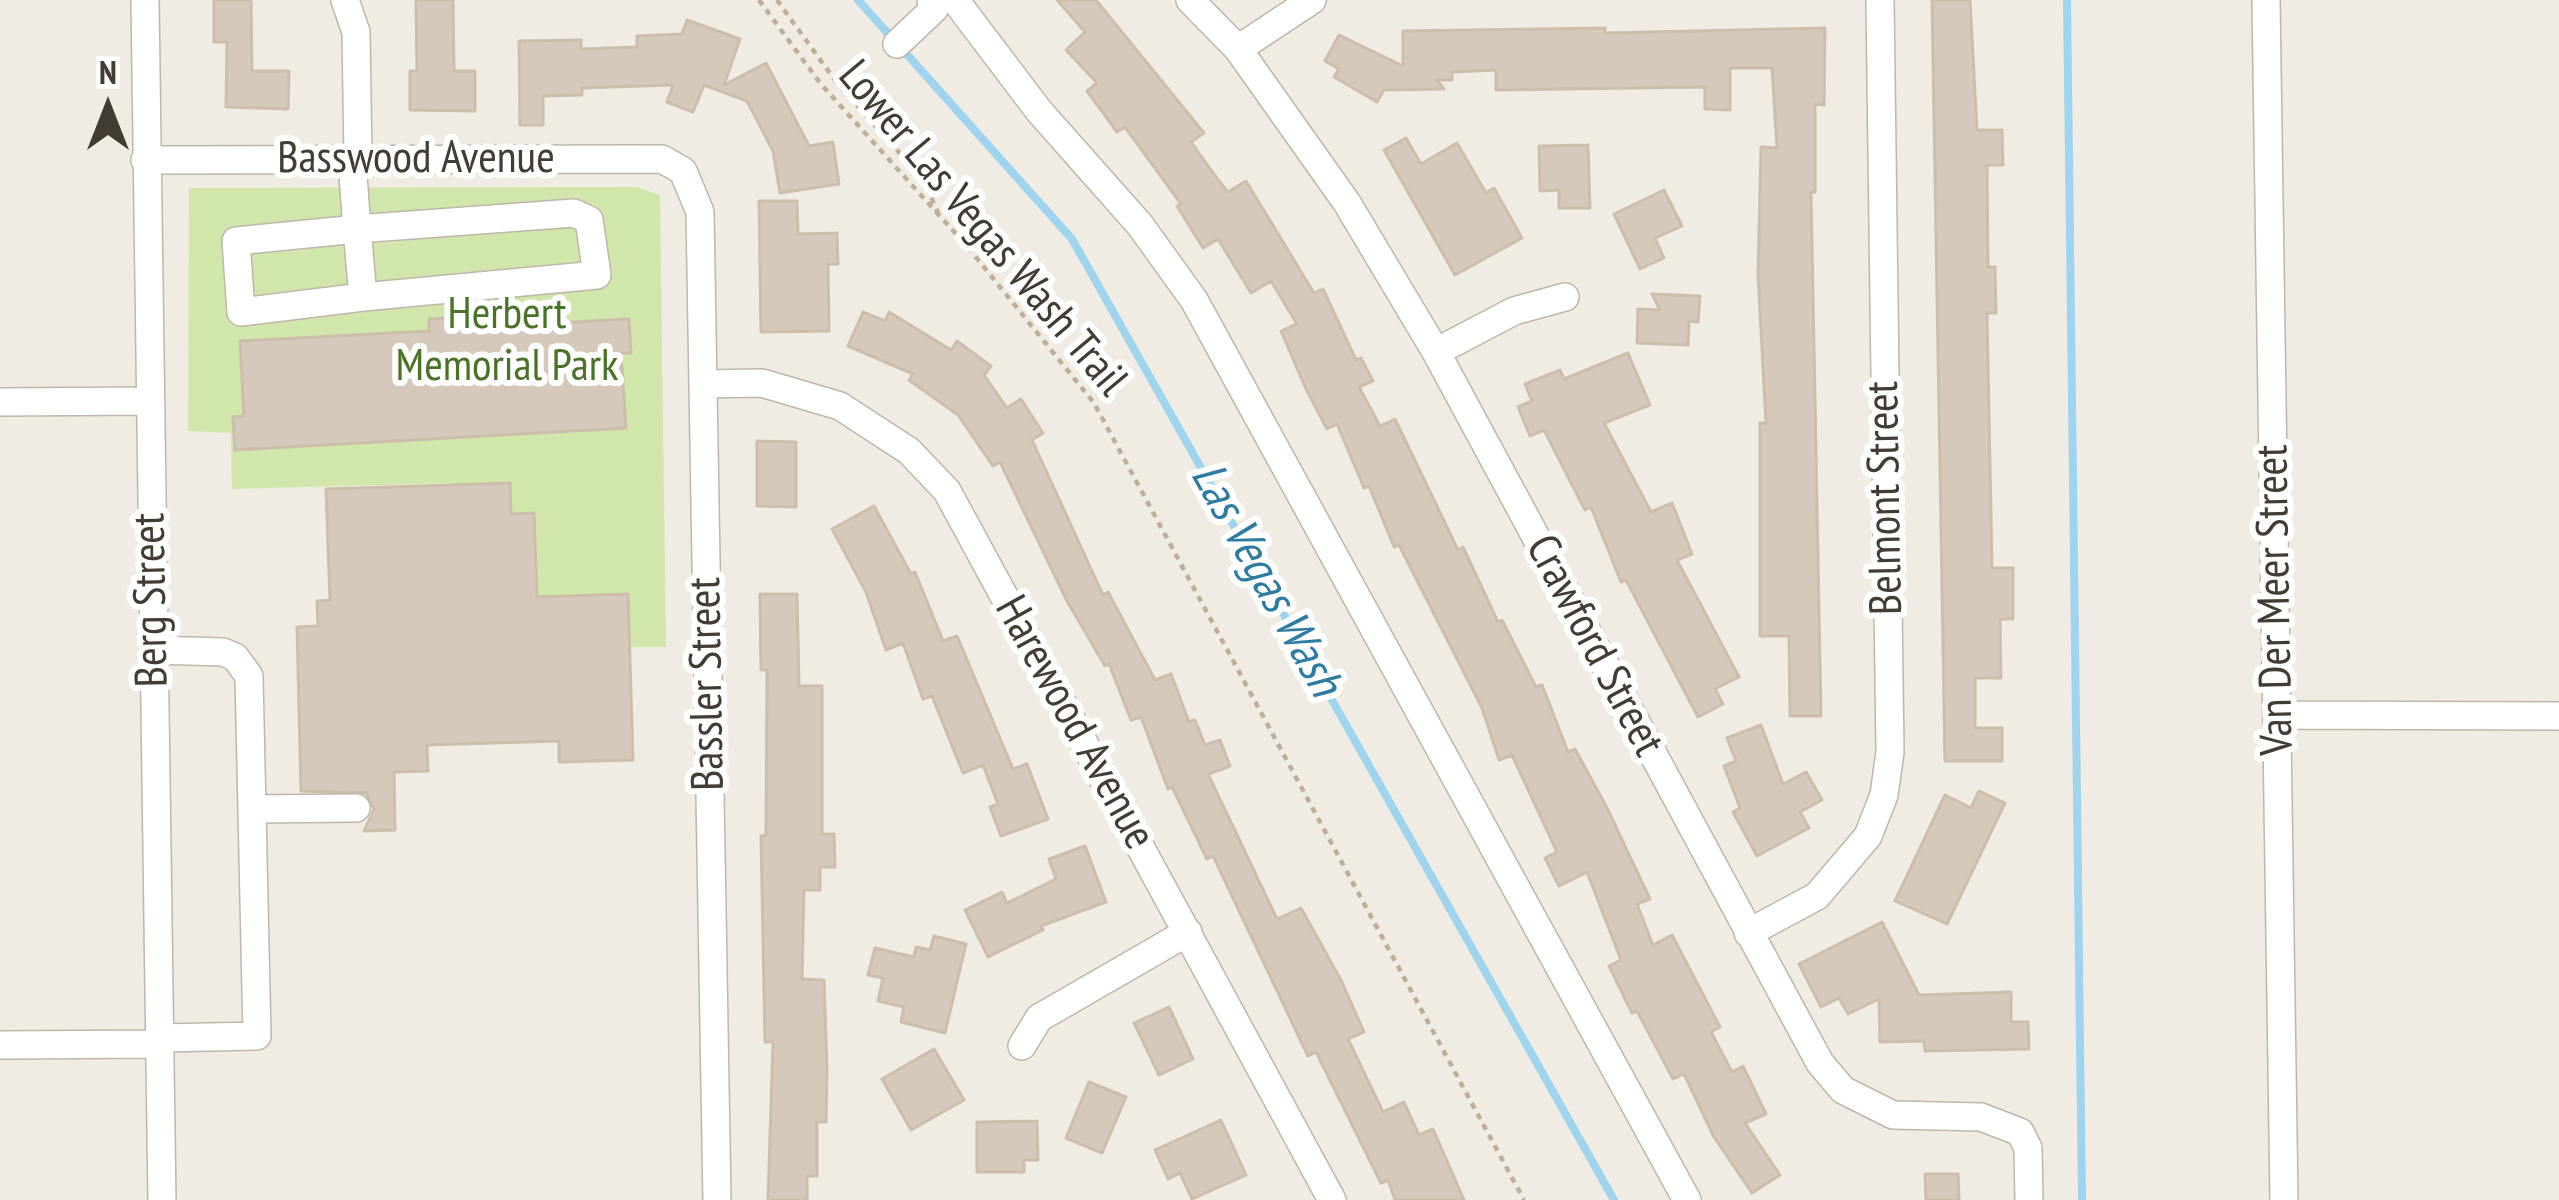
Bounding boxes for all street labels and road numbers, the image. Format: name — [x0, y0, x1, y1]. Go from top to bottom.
street label: Lower Las Vegas Wash Trail — [826, 51, 1138, 407]
street label: Basswood Avenue — [277, 132, 555, 186]
street label: Belmont Street — [1857, 381, 1915, 615]
street label: Van Der Meer Street — [2246, 444, 2306, 756]
street label: Berg Street — [123, 512, 181, 688]
street label: Crawford Street — [1513, 526, 1675, 766]
street label: Bassler Street — [679, 577, 737, 791]
street label: Harewood Avenue — [982, 587, 1166, 859]

